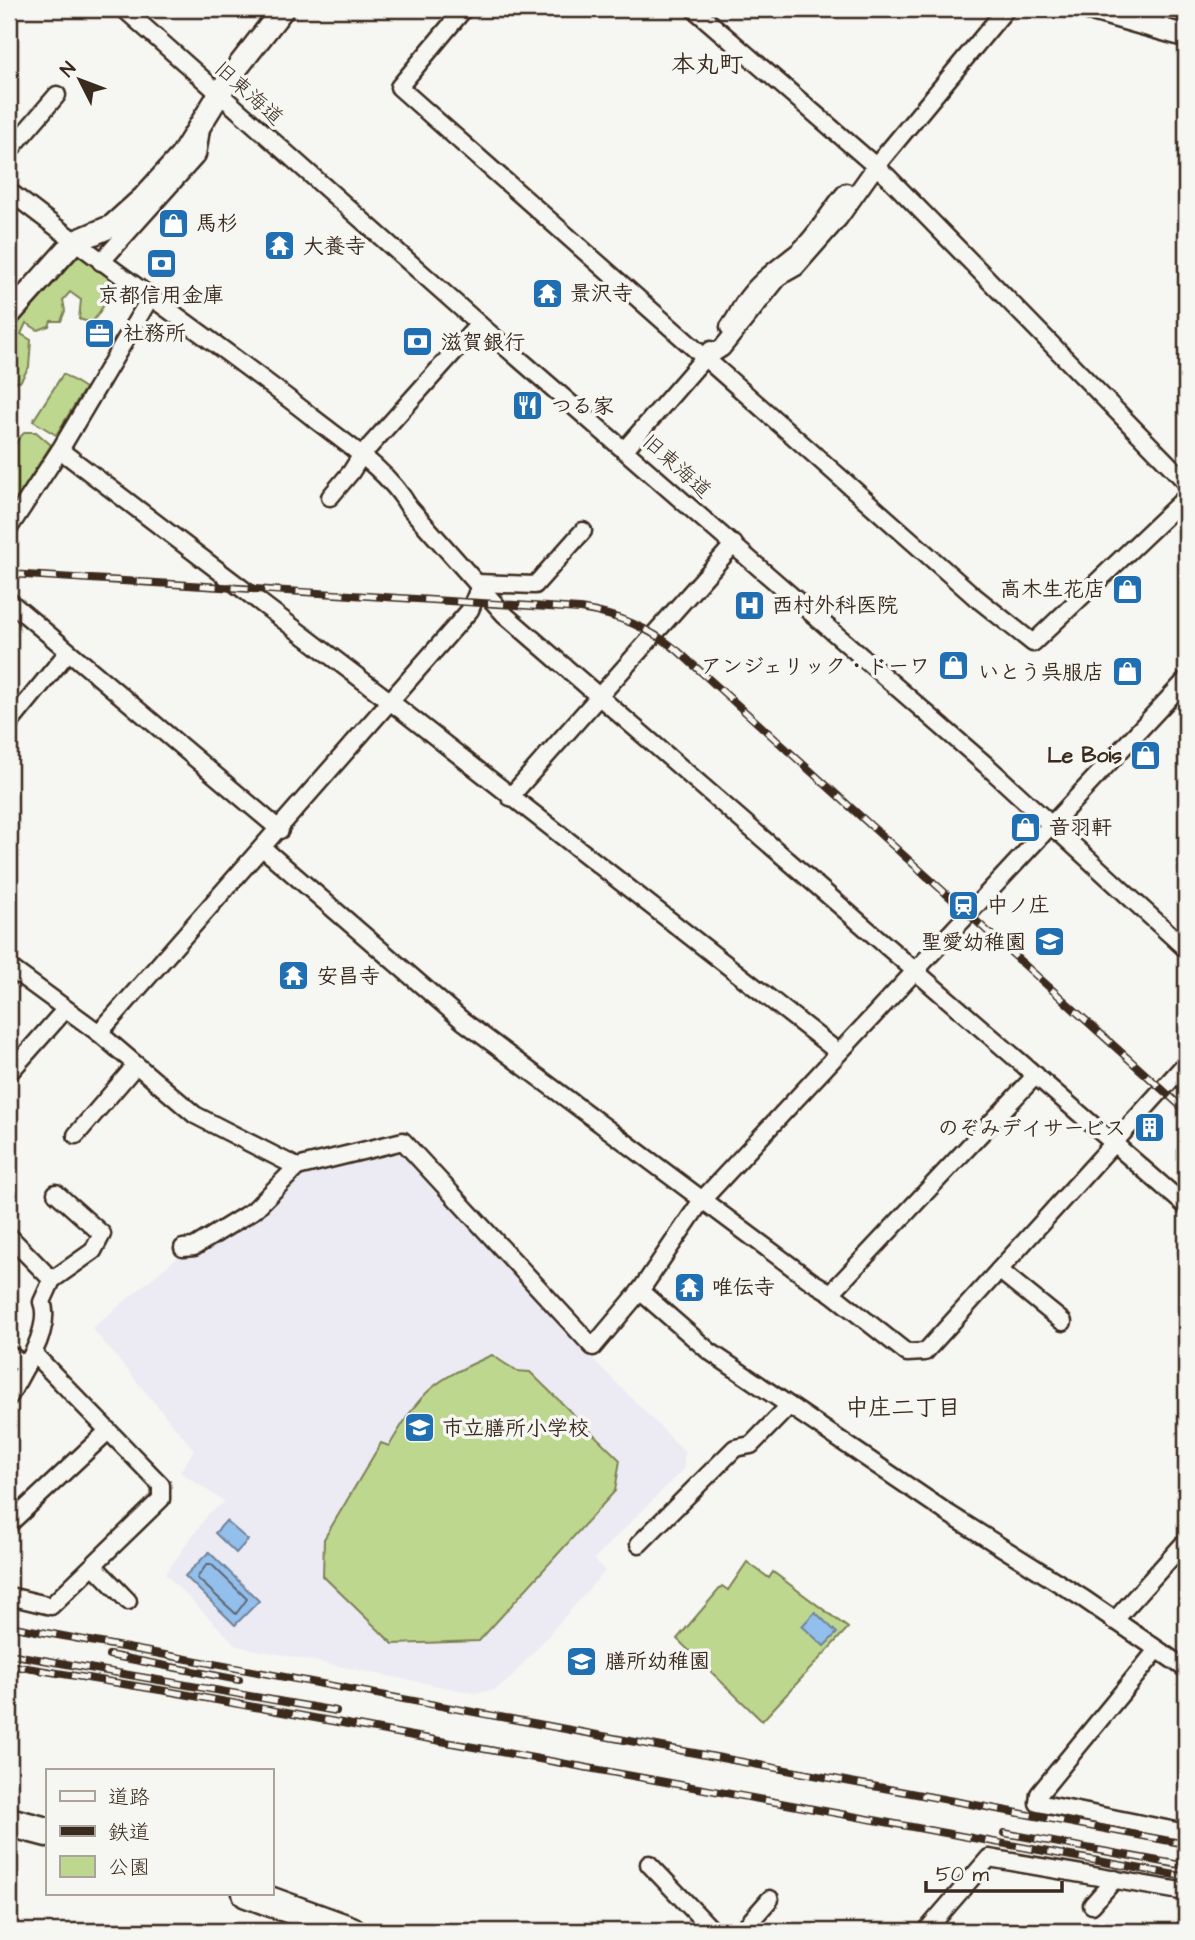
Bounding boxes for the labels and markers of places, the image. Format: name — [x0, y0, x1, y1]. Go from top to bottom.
shop icon: 馬杉 — [156, 206, 190, 240]
place label: 馬杉 — [196, 209, 238, 238]
temple icon: 大養寺 — [263, 229, 297, 263]
place label: 大養寺 — [303, 232, 366, 261]
bank icon: 京都信用金庫 — [144, 246, 178, 280]
temple icon: 景沢寺 — [530, 276, 564, 310]
place label: 景沢寺 — [570, 279, 633, 308]
place label: 京都信用金庫 — [98, 281, 224, 310]
office icon: 社務所 — [83, 316, 117, 350]
place label: 社務所 — [123, 319, 186, 348]
bank icon: 滋賀銀行 — [401, 325, 435, 359]
place label: 滋賀銀行 — [441, 328, 525, 357]
restaurant icon: つる家 — [511, 389, 545, 423]
place label: つる家 — [551, 392, 614, 421]
shop icon: 高木生花店 — [1111, 572, 1145, 606]
place label: 高木生花店 — [1000, 575, 1105, 604]
hospital icon: 西村外科医院 — [732, 588, 766, 622]
place label: 西村外科医院 — [772, 591, 898, 620]
shop icon: アンジェリック・ドーワ — [936, 649, 970, 683]
place label: アンジェリック・ドーワ — [701, 652, 930, 681]
shop icon: いとう呉服店 — [1110, 655, 1144, 689]
place label: いとう呉服店 — [978, 658, 1104, 687]
shop icon: Le Bois — [1128, 738, 1162, 772]
place label: Le Bois — [1047, 741, 1122, 770]
shop icon: 音羽軒 — [1009, 810, 1043, 844]
place label: 音羽軒 — [1049, 813, 1112, 842]
station icon: 中ノ庄 — [947, 888, 981, 922]
place label: 中ノ庄 — [987, 891, 1050, 920]
school or university icon: 聖愛幼稚園 — [1032, 925, 1066, 959]
place label: 聖愛幼稚園 — [921, 928, 1026, 957]
temple icon: 安昌寺 — [277, 959, 311, 993]
place label: 安昌寺 — [317, 962, 380, 991]
building icon: のぞみデイサービス — [1132, 1111, 1166, 1145]
place label: のぞみデイサービス — [938, 1114, 1126, 1143]
temple icon: 唯伝寺 — [672, 1270, 706, 1304]
place label: 唯伝寺 — [712, 1273, 775, 1302]
school or university icon: 市立膳所小学校 — [402, 1411, 436, 1445]
place label: 市立膳所小学校 — [442, 1414, 589, 1443]
school or university icon: 膳所幼稚園 — [565, 1644, 599, 1678]
place label: 膳所幼稚園 — [605, 1647, 710, 1676]

